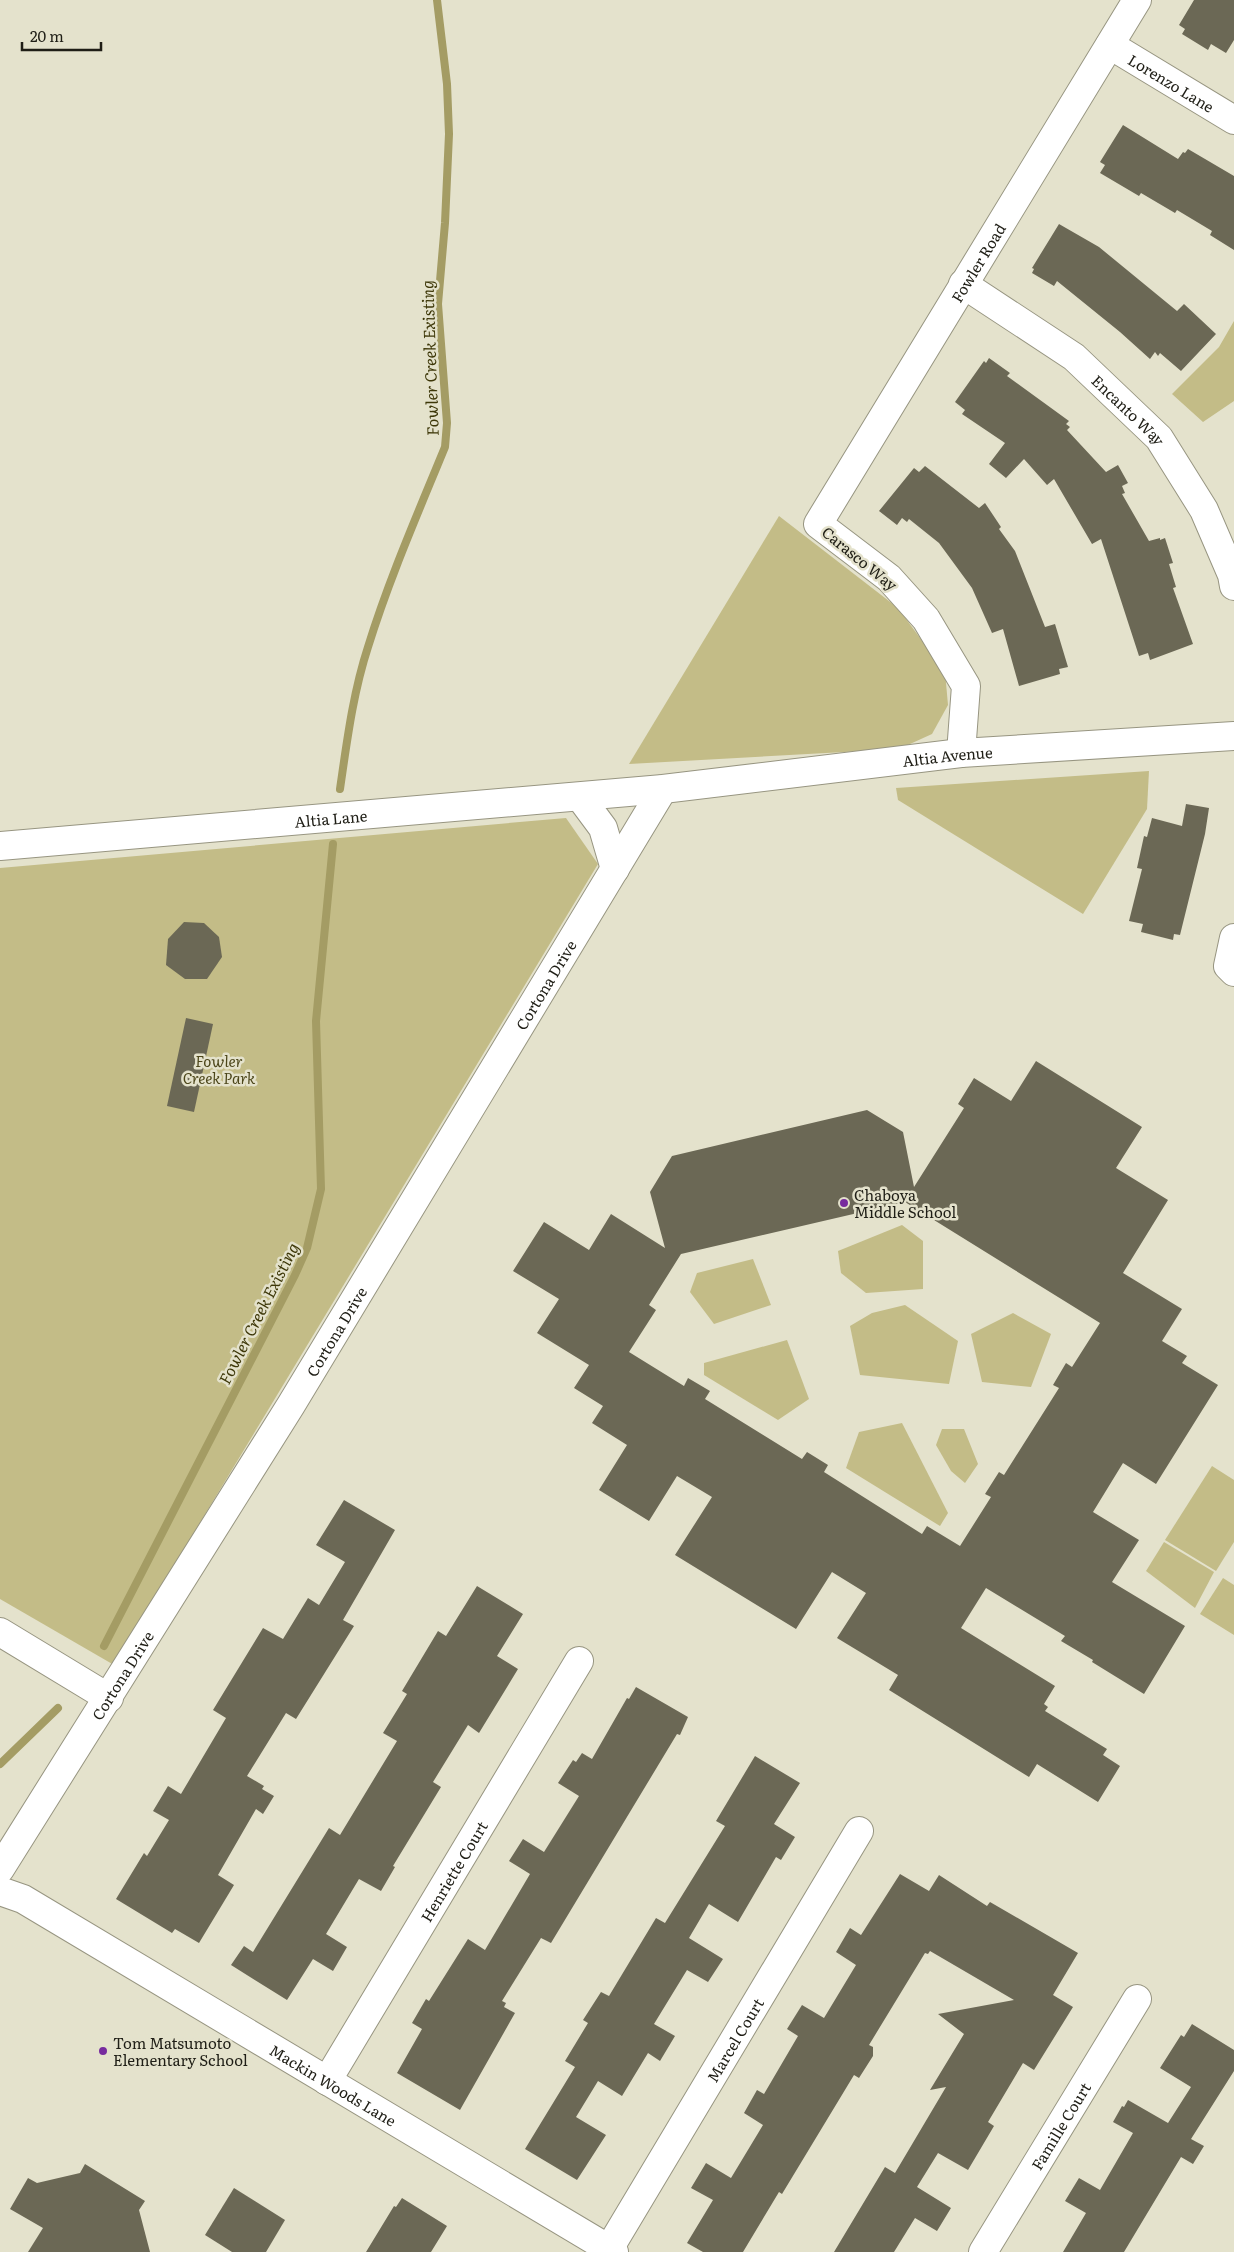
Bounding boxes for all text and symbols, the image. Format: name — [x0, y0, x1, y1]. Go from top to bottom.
scale bar — [22, 20, 101, 52]
text: 20 m — [30, 24, 64, 47]
street label: Lorenzo Lane — [1124, 47, 1219, 117]
street label: Fowler Road — [944, 218, 1010, 306]
water label: Fowler Creek Existing — [414, 280, 444, 436]
street label: Encanto Way — [1087, 369, 1172, 449]
street label: Carasco Way — [817, 520, 903, 596]
street label: Altia Avenue — [901, 740, 994, 771]
street label: Altia Lane — [293, 803, 368, 832]
street label: Cortona Drive — [509, 935, 581, 1034]
park label: Fowler Creek Park — [183, 1049, 256, 1089]
place label: Chaboya Middle School — [854, 1183, 956, 1223]
marker: Chaboya Middle School — [838, 1197, 850, 1209]
water label: Fowler Creek Existing — [212, 1238, 304, 1388]
street label: Cortona Drive — [300, 1282, 372, 1380]
street label: Cortona Drive — [85, 1626, 158, 1724]
street label: Henriette Court — [414, 1816, 492, 1926]
street label: Marcel Court — [700, 1993, 768, 2086]
place label: Tom Matsumoto Elementary School — [113, 2031, 248, 2071]
street label: Mackin Woods Lane — [266, 2038, 401, 2131]
marker: Tom Matsumoto Elementary School — [97, 2045, 109, 2057]
street label: Famille Court — [1024, 2077, 1095, 2174]

